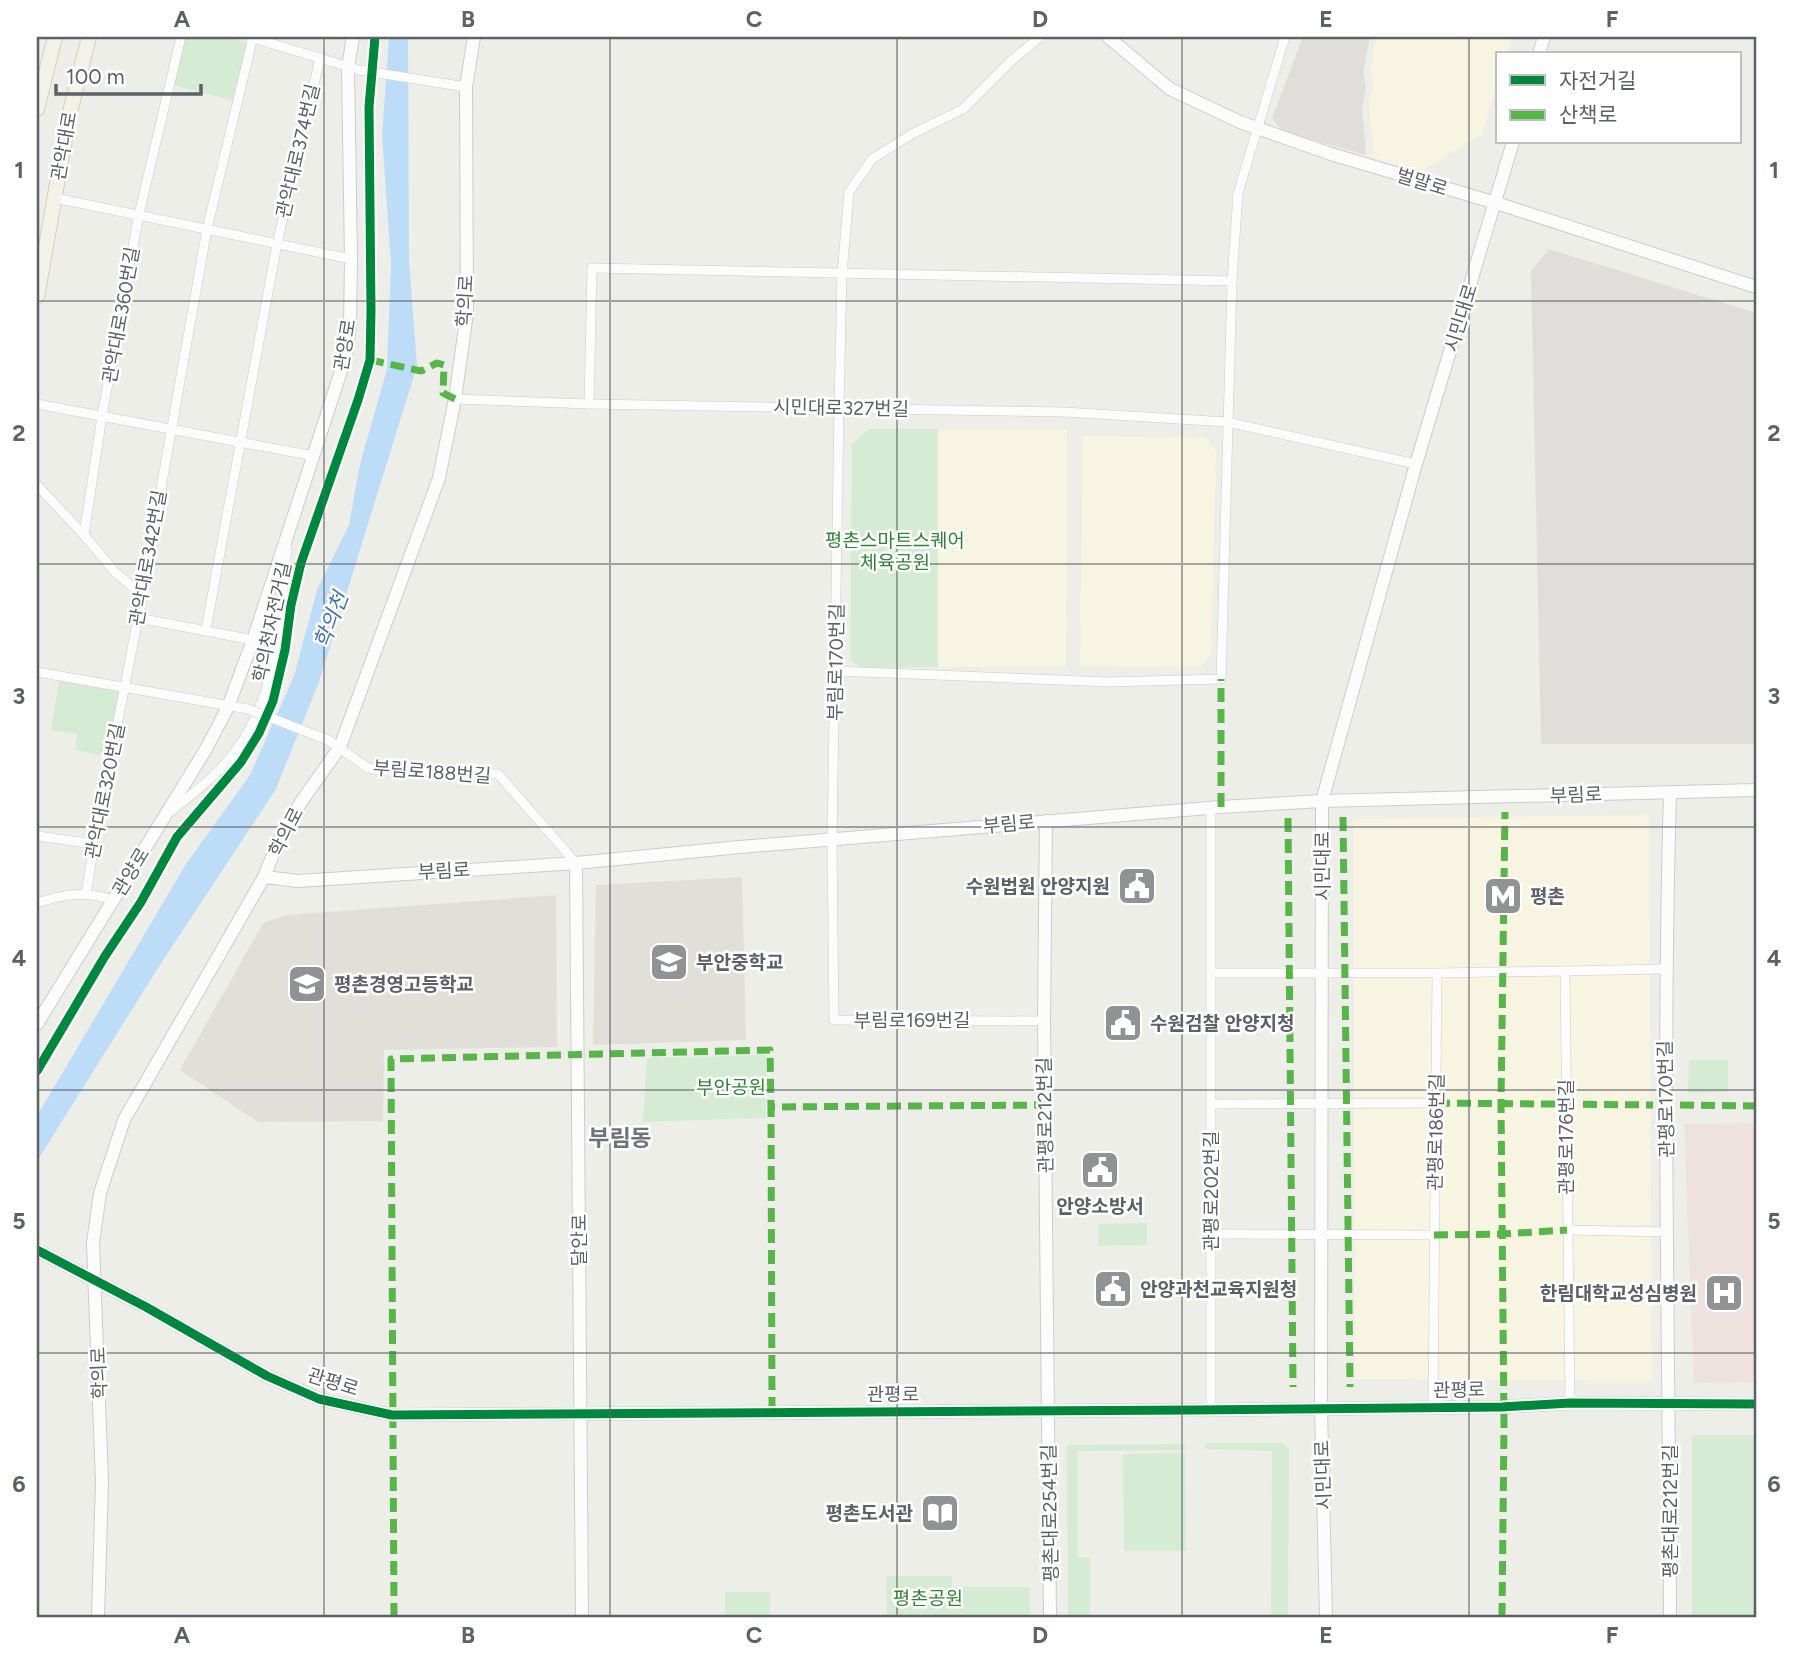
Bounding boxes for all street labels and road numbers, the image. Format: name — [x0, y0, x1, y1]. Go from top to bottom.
street label: 관악대로374번길 — [271, 82, 325, 220]
street label: 관악대로 — [47, 110, 81, 182]
street label: 벌말로 — [1394, 163, 1450, 201]
street label: 관악대로360번길 — [98, 245, 144, 385]
street label: 학의로 — [452, 274, 478, 328]
street label: 시민대로 — [1440, 281, 1482, 355]
street label: 관양로 — [330, 317, 360, 373]
street label: 시민대로327번길 — [773, 395, 909, 421]
street label: 관악대로342번길 — [125, 488, 171, 628]
street label: 학의천자전거길 — [248, 560, 296, 684]
street label: 부림로170번길 — [823, 603, 849, 721]
street label: 관악대로320번길 — [81, 721, 129, 861]
street label: 부림로188번길 — [372, 756, 492, 788]
street label: 부림로 — [1549, 783, 1603, 807]
street label: 학의로 — [264, 803, 308, 861]
street label: 부림로 — [982, 810, 1036, 838]
street label: 시민대로 — [1311, 831, 1334, 901]
street label: 관양로 — [108, 844, 154, 900]
street label: 부림로 — [417, 858, 471, 884]
street label: 부림로169번길 — [854, 1009, 970, 1032]
street label: 관평로170번길 — [1653, 1040, 1679, 1158]
street label: 관평로212번길 — [1032, 1057, 1058, 1173]
street label: 관평로186번길 — [1423, 1073, 1449, 1191]
street label: 관평로176번길 — [1555, 1079, 1578, 1195]
street label: 관평로202번길 — [1200, 1131, 1223, 1251]
street label: 달안로 — [568, 1214, 591, 1266]
street label: 학의로 — [87, 1346, 111, 1400]
street label: 관평로 — [305, 1363, 361, 1401]
street label: 관평로 — [1433, 1378, 1485, 1402]
street label: 관평로 — [867, 1383, 919, 1406]
street label: 시민대로 — [1310, 1440, 1336, 1510]
street label: 평촌대로254번길 — [1037, 1444, 1063, 1582]
street label: 평촌대로212번길 — [1659, 1444, 1682, 1578]

